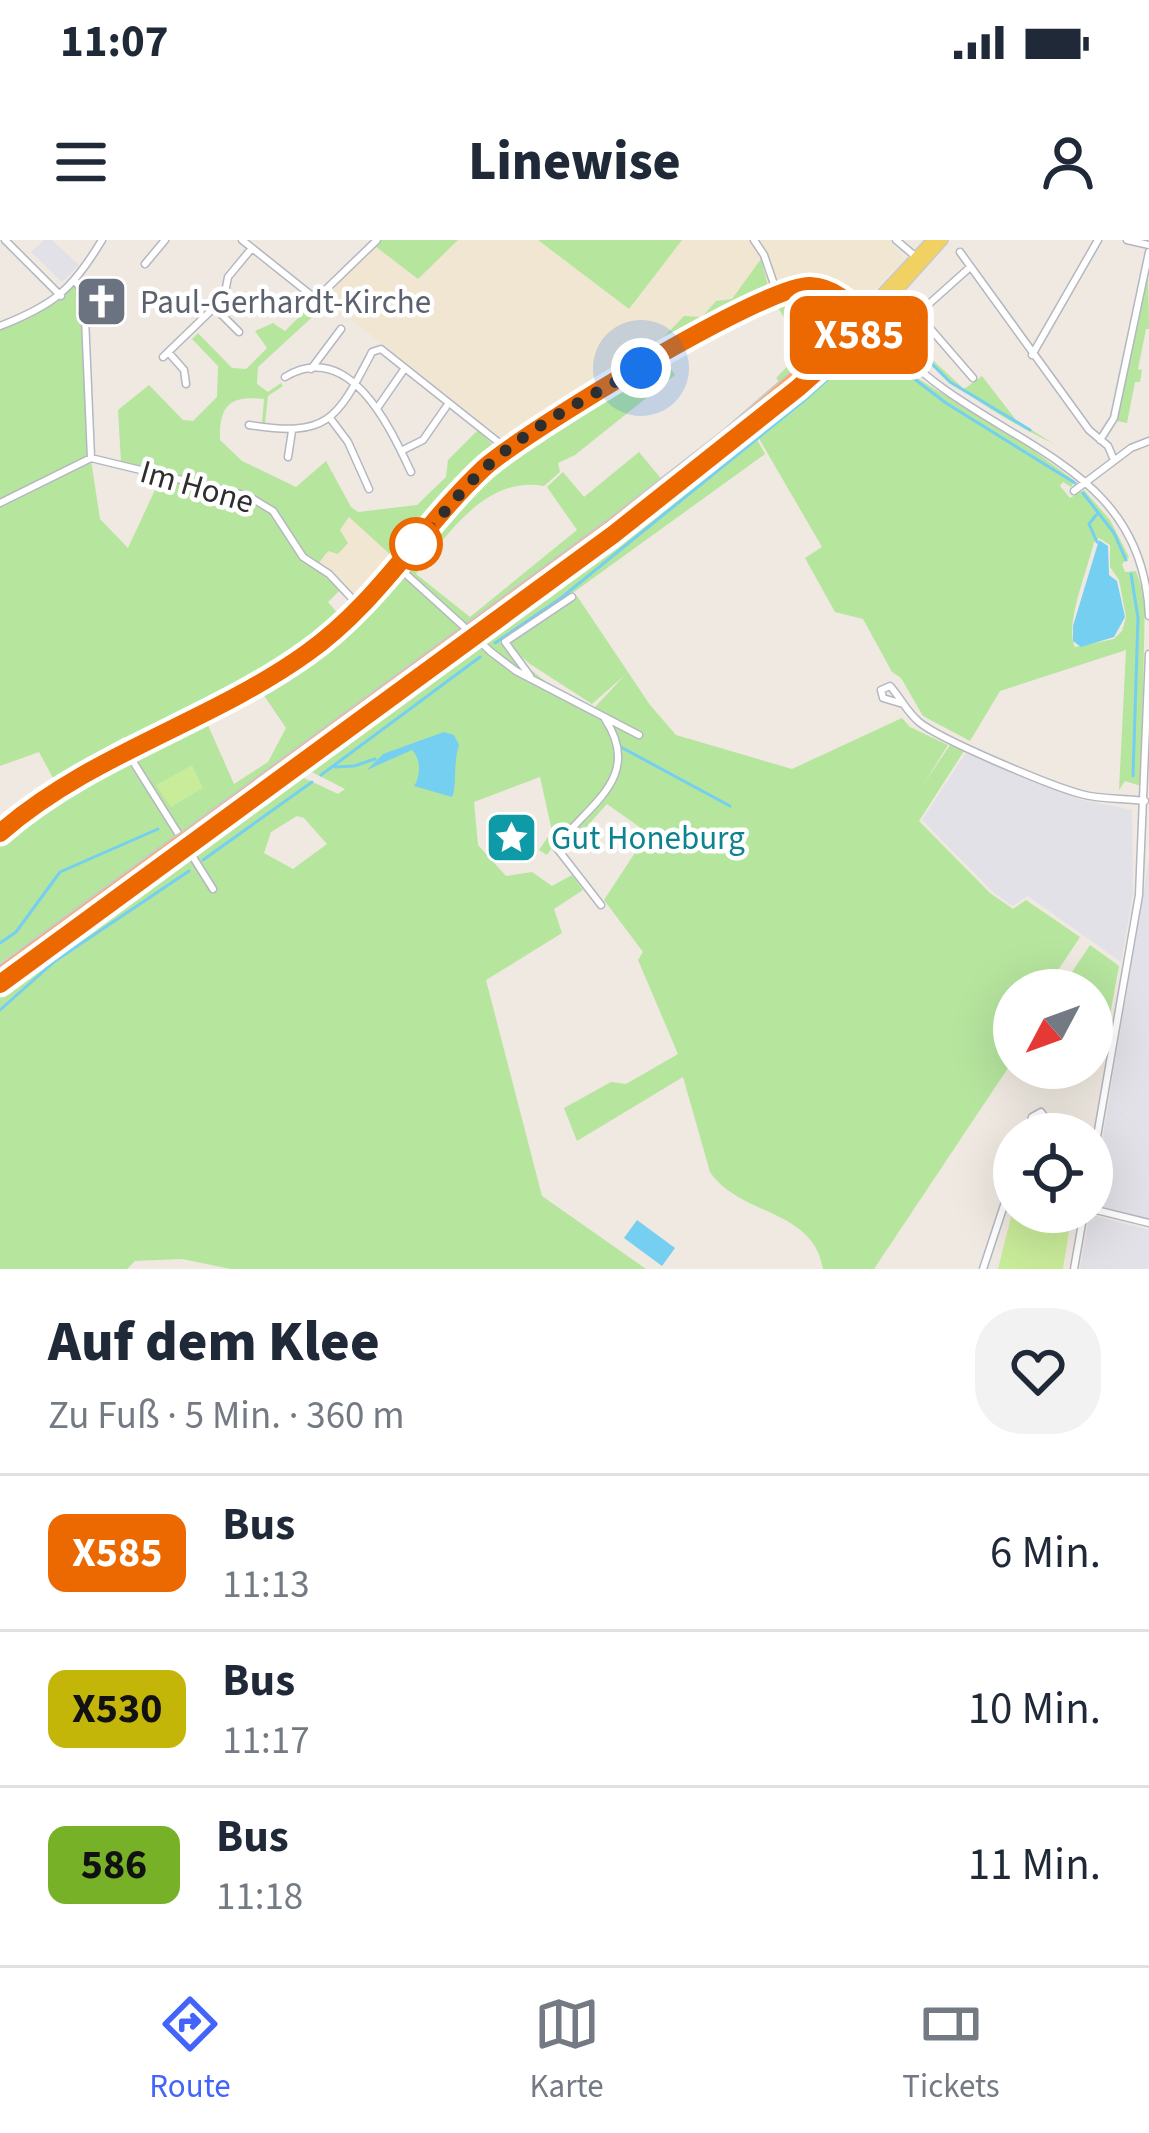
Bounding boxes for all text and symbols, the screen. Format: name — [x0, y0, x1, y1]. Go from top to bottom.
text: 11:07 — [60, 10, 169, 74]
text: Linewise — [468, 124, 681, 201]
icon: menu — [48, 129, 114, 195]
icon: person — [1035, 129, 1101, 195]
church icon: Paul-Gerhardt-Kirche — [73, 274, 129, 330]
place label: Paul-Gerhardt-Kirche — [140, 279, 431, 326]
line badge: X585 — [775, 296, 943, 374]
text: X585 — [814, 305, 904, 365]
your location — [611, 338, 671, 398]
street label: Im Hone — [135, 448, 259, 526]
unlabelled marker — [391, 519, 441, 569]
place icon: Gut Honeburg — [484, 810, 540, 866]
place label: Gut Honeburg — [551, 815, 745, 862]
north arrow — [993, 969, 1113, 1089]
map controls — [993, 969, 1113, 1233]
button: locate — [993, 1113, 1113, 1233]
text: Auf dem Klee — [48, 1302, 380, 1383]
button: heart — [975, 1308, 1101, 1434]
text: Zu Fuß · 5 Min. · 360 m — [48, 1388, 405, 1444]
text: Bus — [222, 1493, 295, 1557]
text: 6 Min. — [990, 1521, 1101, 1585]
text: X585 — [72, 1523, 162, 1583]
text: 11:13 — [222, 1557, 310, 1613]
text: Bus — [222, 1649, 295, 1713]
text: 10 Min. — [968, 1677, 1101, 1741]
text: X530 — [72, 1679, 162, 1739]
text: 11:17 — [222, 1713, 310, 1769]
text: Bus — [216, 1805, 289, 1869]
text: 11 Min. — [968, 1833, 1101, 1897]
text: 586 — [81, 1835, 147, 1895]
text: 11:18 — [216, 1869, 303, 1925]
tab: Route — [149, 1991, 231, 2110]
tab: Karte — [529, 1991, 604, 2110]
tab: Tickets — [902, 1991, 1000, 2110]

